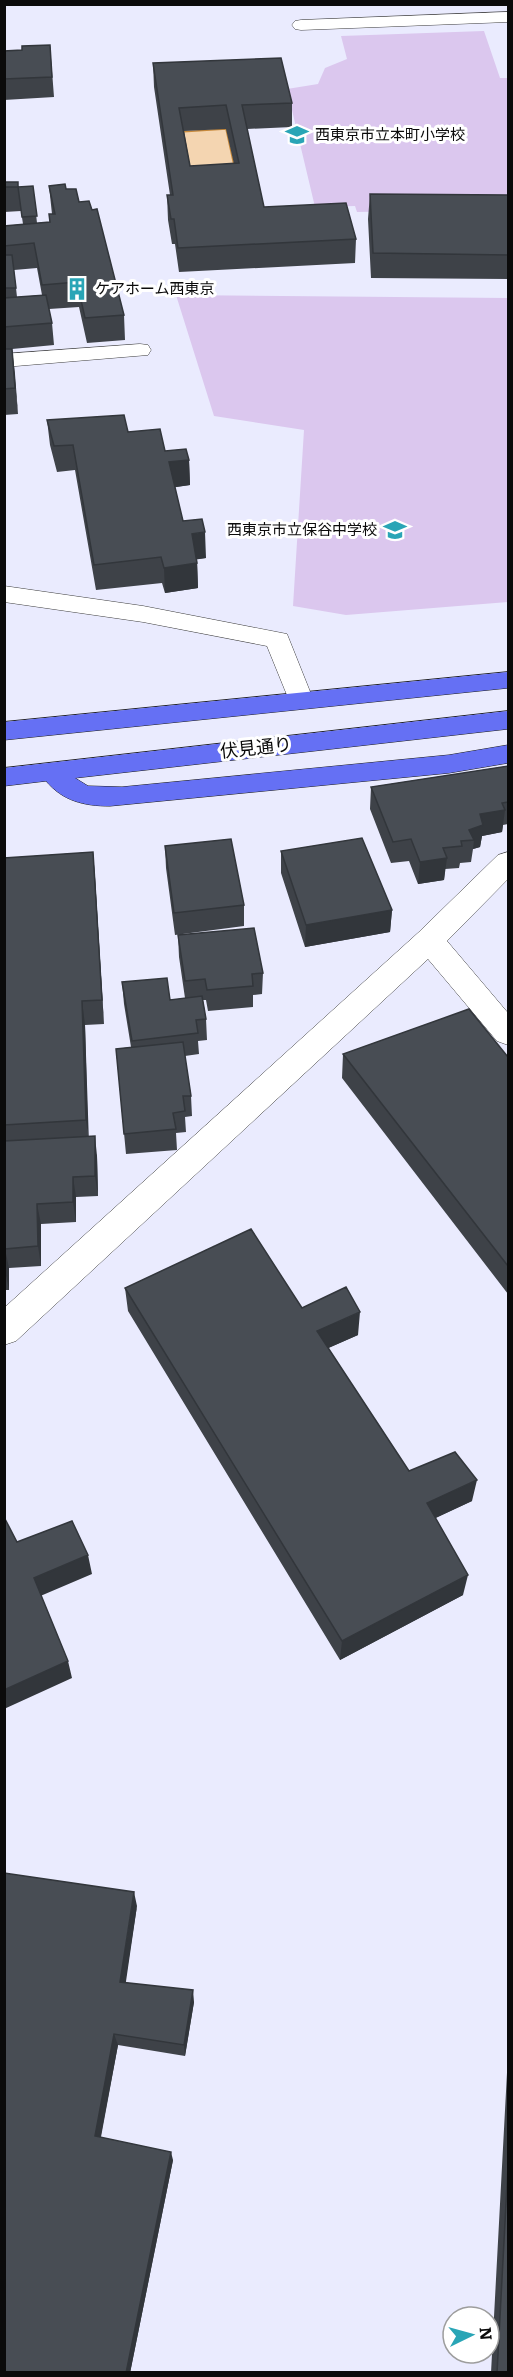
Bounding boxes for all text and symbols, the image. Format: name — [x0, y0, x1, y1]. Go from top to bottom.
school or university icon: 西東京市立本町小学校 — [284, 122, 310, 148]
place label: 西東京市立本町小学校 — [315, 122, 465, 145]
building icon: ケアホーム西東京 — [64, 276, 90, 302]
place label: ケアホーム西東京 — [95, 276, 215, 299]
place label: 西東京市立保谷中学校 — [227, 517, 377, 540]
school or university icon: 西東京市立保谷中学校 — [382, 517, 408, 543]
street label: 伏見通り — [219, 729, 293, 764]
north arrow — [441, 2305, 501, 2365]
text: N — [474, 2326, 499, 2341]

